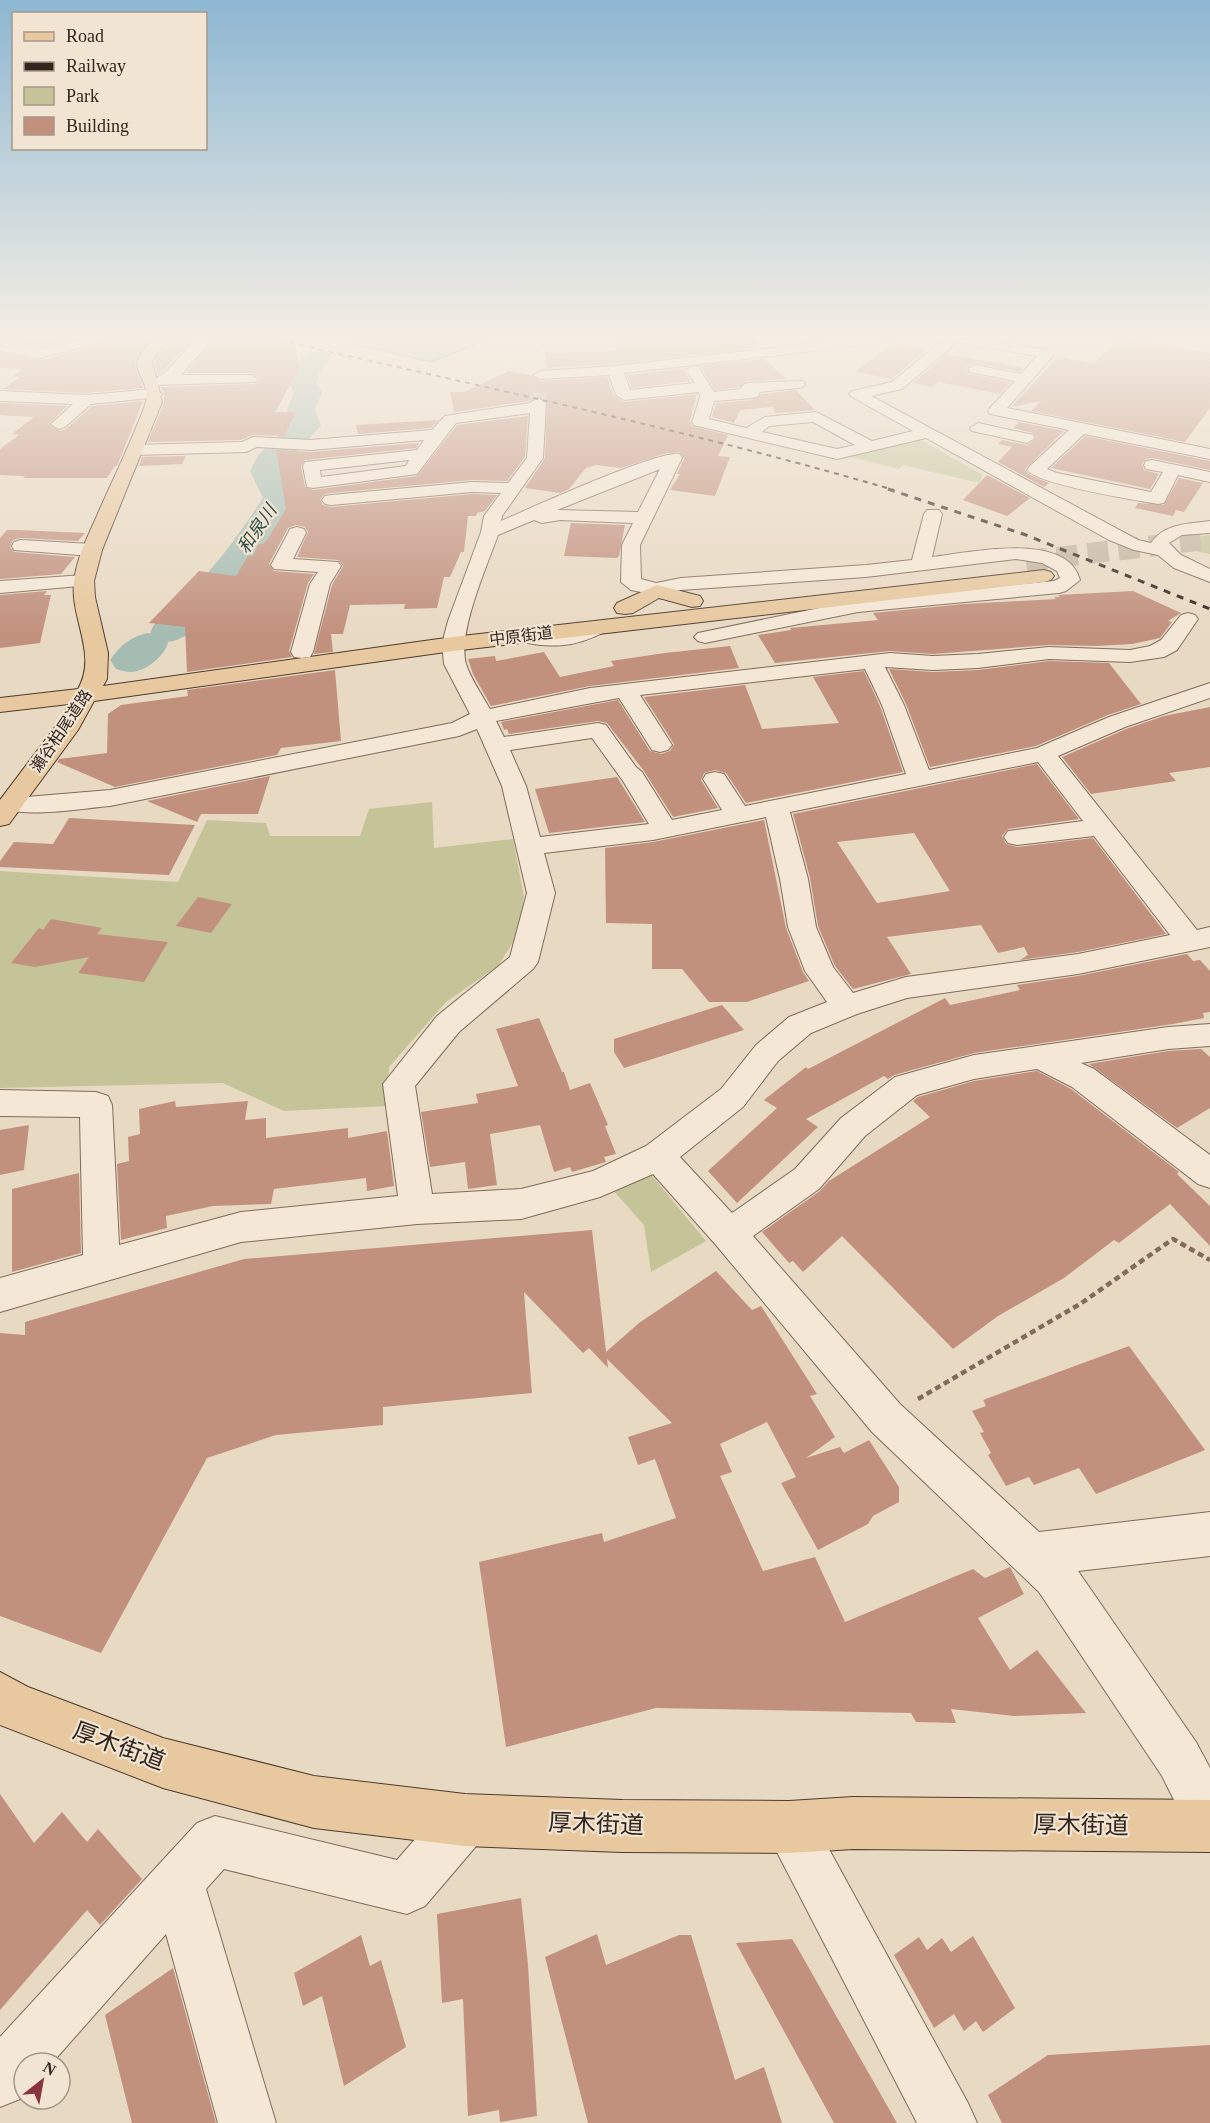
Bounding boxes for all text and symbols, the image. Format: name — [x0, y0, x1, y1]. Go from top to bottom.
legend — [12, 12, 207, 150]
text: Road — [66, 26, 104, 46]
text: Railway — [66, 56, 126, 76]
text: Park — [66, 86, 99, 106]
text: Building — [66, 116, 129, 136]
water label: 和泉川 — [234, 499, 282, 557]
street label: 中原街道 — [488, 624, 554, 648]
street label: 瀬谷柏尾道路 — [27, 686, 95, 776]
street label: 厚木街道 — [69, 1717, 169, 1775]
street label: 厚木街道 — [548, 1809, 644, 1839]
street label: 厚木街道 — [1033, 1811, 1129, 1839]
north arrow — [12, 2051, 72, 2111]
text: N — [40, 2058, 59, 2079]

